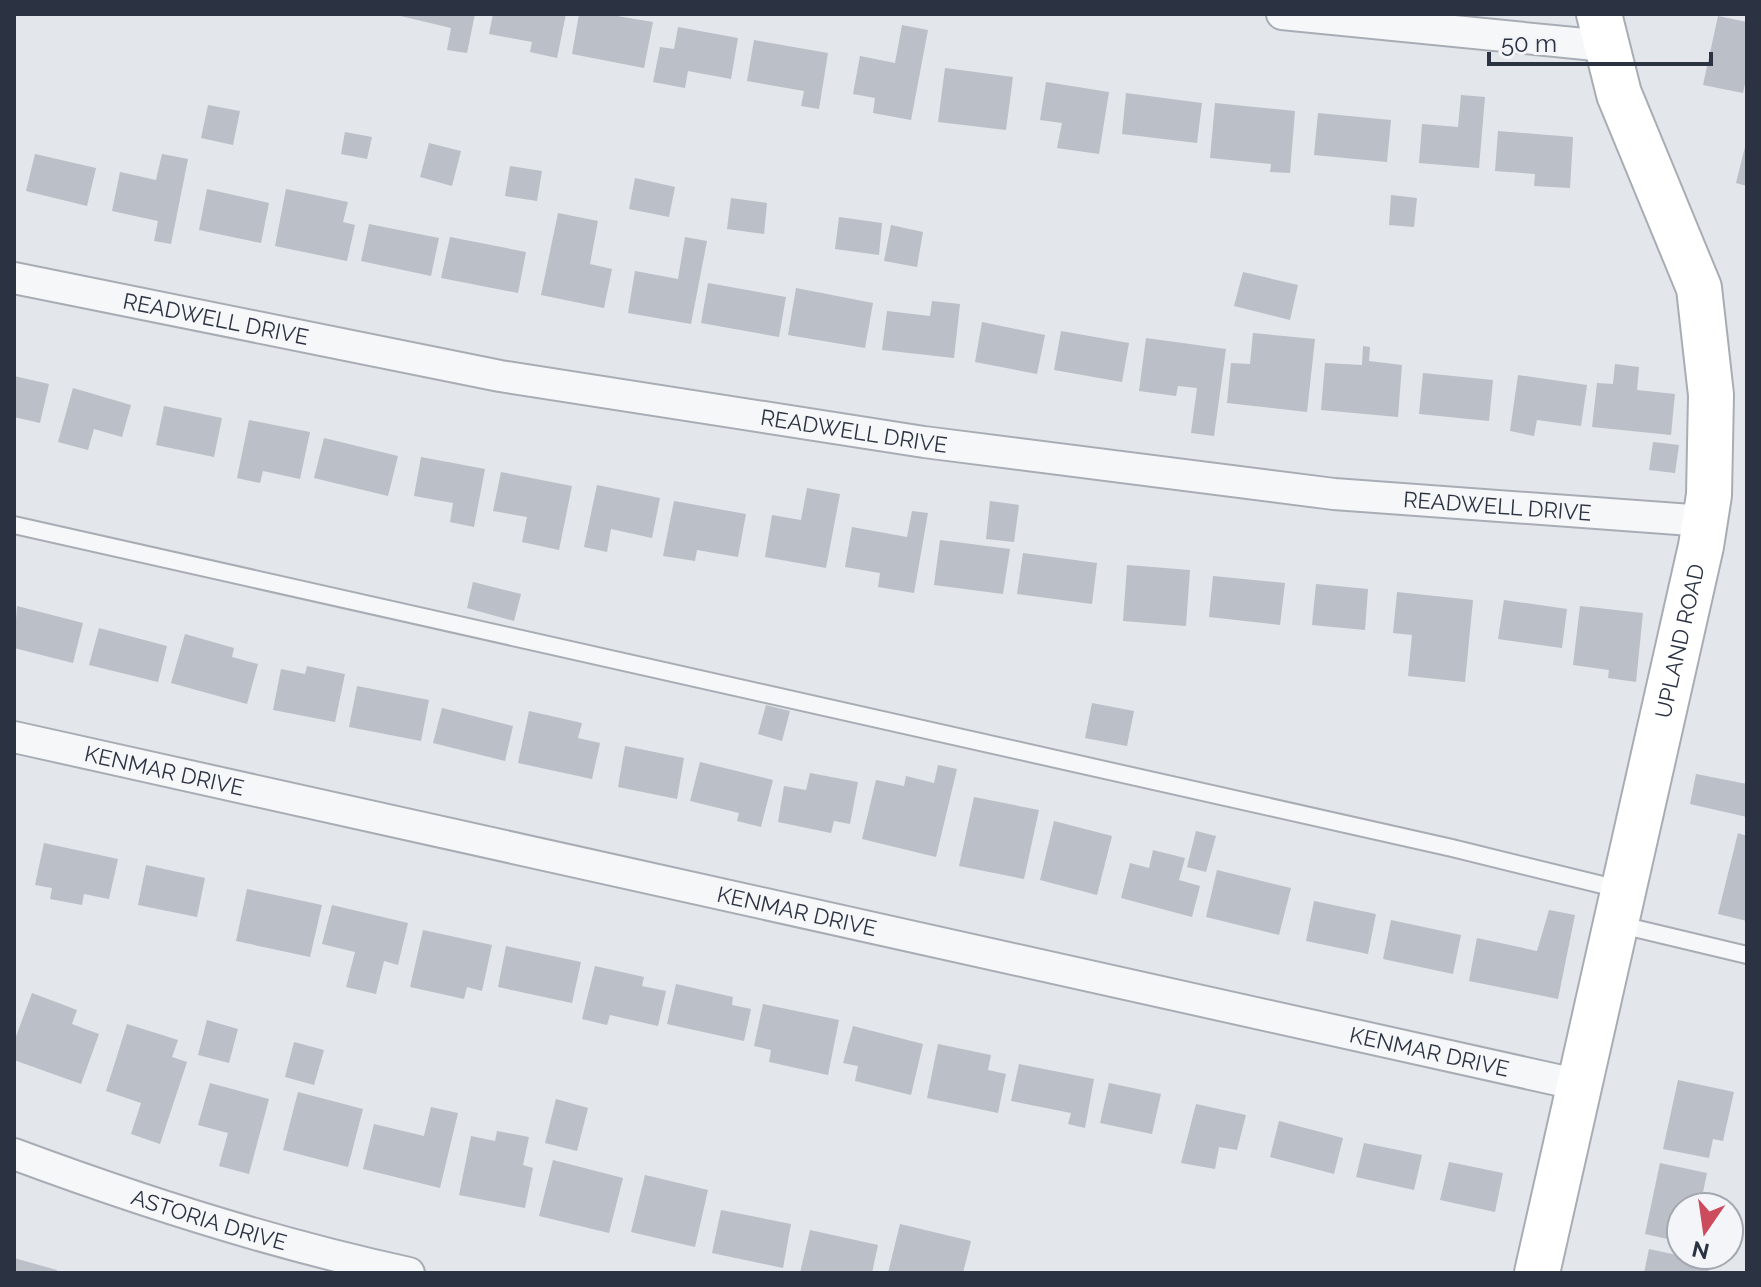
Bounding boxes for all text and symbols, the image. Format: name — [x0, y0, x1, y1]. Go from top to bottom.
scale bar — [1489, 16, 1711, 66]
text: 50 m — [1501, 29, 1557, 58]
street label: READWELL DRIVE — [121, 287, 311, 350]
street label: READWELL DRIVE — [759, 404, 949, 458]
street label: READWELL DRIVE — [1402, 486, 1593, 526]
street label: UPLAND ROAD — [1650, 561, 1710, 720]
street label: KENMAR DRIVE — [82, 740, 247, 801]
street label: KENMAR DRIVE — [715, 881, 879, 941]
street label: KENMAR DRIVE — [1347, 1021, 1512, 1082]
street label: ASTORIA DRIVE — [128, 1184, 290, 1255]
north arrow — [1665, 1191, 1745, 1271]
text: N — [1689, 1236, 1712, 1265]

